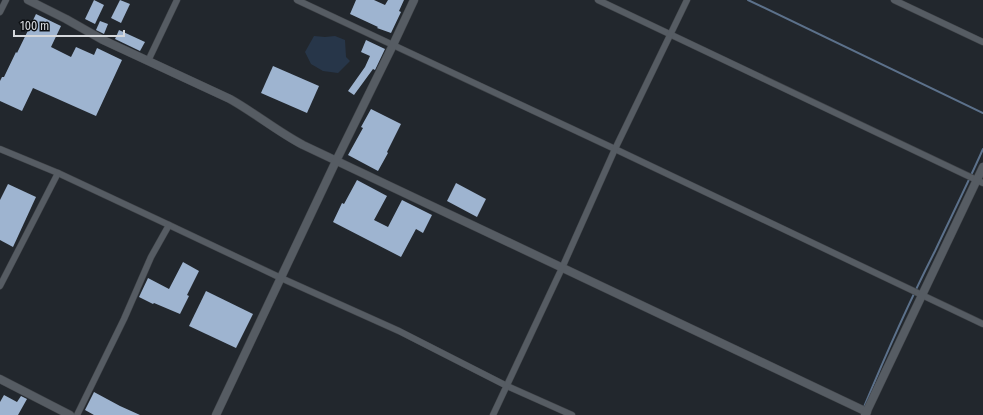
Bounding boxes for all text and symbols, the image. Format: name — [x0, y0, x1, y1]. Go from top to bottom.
scale bar — [14, 12, 124, 38]
text: 100 m — [20, 19, 49, 33]

